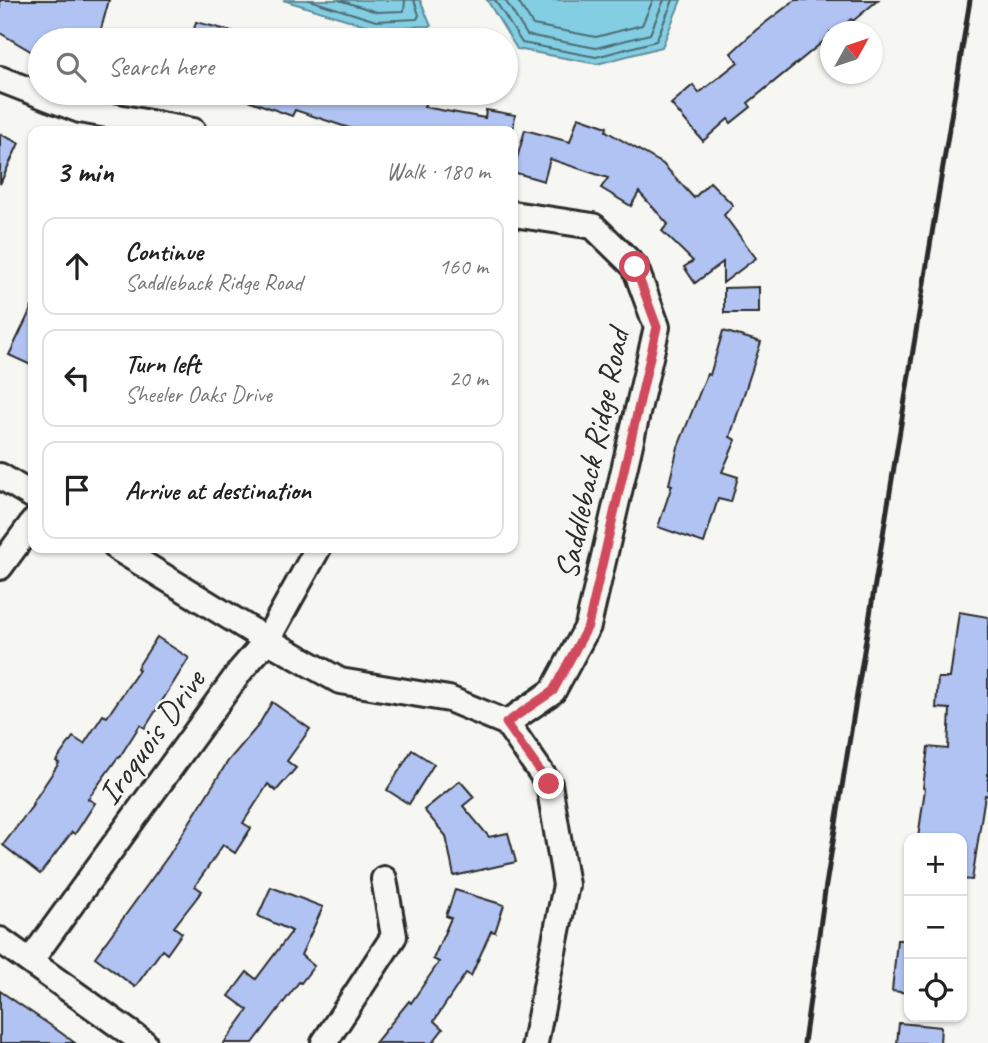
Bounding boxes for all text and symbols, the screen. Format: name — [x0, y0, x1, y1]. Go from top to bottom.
north arrow — [820, 21, 883, 84]
search box — [28, 28, 518, 105]
icon: search — [52, 48, 90, 86]
text: Search here — [108, 50, 214, 83]
text: 3 min — [56, 153, 113, 191]
text: Walk · 180 m — [386, 157, 490, 186]
text: Continue — [125, 235, 203, 268]
icon: ahead — [58, 247, 96, 285]
route start — [619, 251, 650, 282]
text: 160 m — [439, 252, 488, 281]
text: Saddleback Ridge Road — [125, 268, 302, 297]
street label: Saddleback Ridge Road — [545, 320, 640, 583]
text: Turn left — [125, 347, 200, 380]
icon: left — [58, 359, 96, 397]
text: 20 m — [449, 364, 488, 393]
text: Sheeler Oaks Drive — [125, 380, 272, 409]
icon: arrive — [58, 471, 96, 509]
text: Arrive at destination — [125, 474, 311, 507]
street label: Iroquois Drive — [88, 659, 216, 813]
route end — [533, 768, 564, 799]
map controls — [904, 833, 967, 1022]
button: + — [904, 833, 967, 896]
button: − — [904, 896, 967, 959]
button: locate — [904, 959, 967, 1022]

